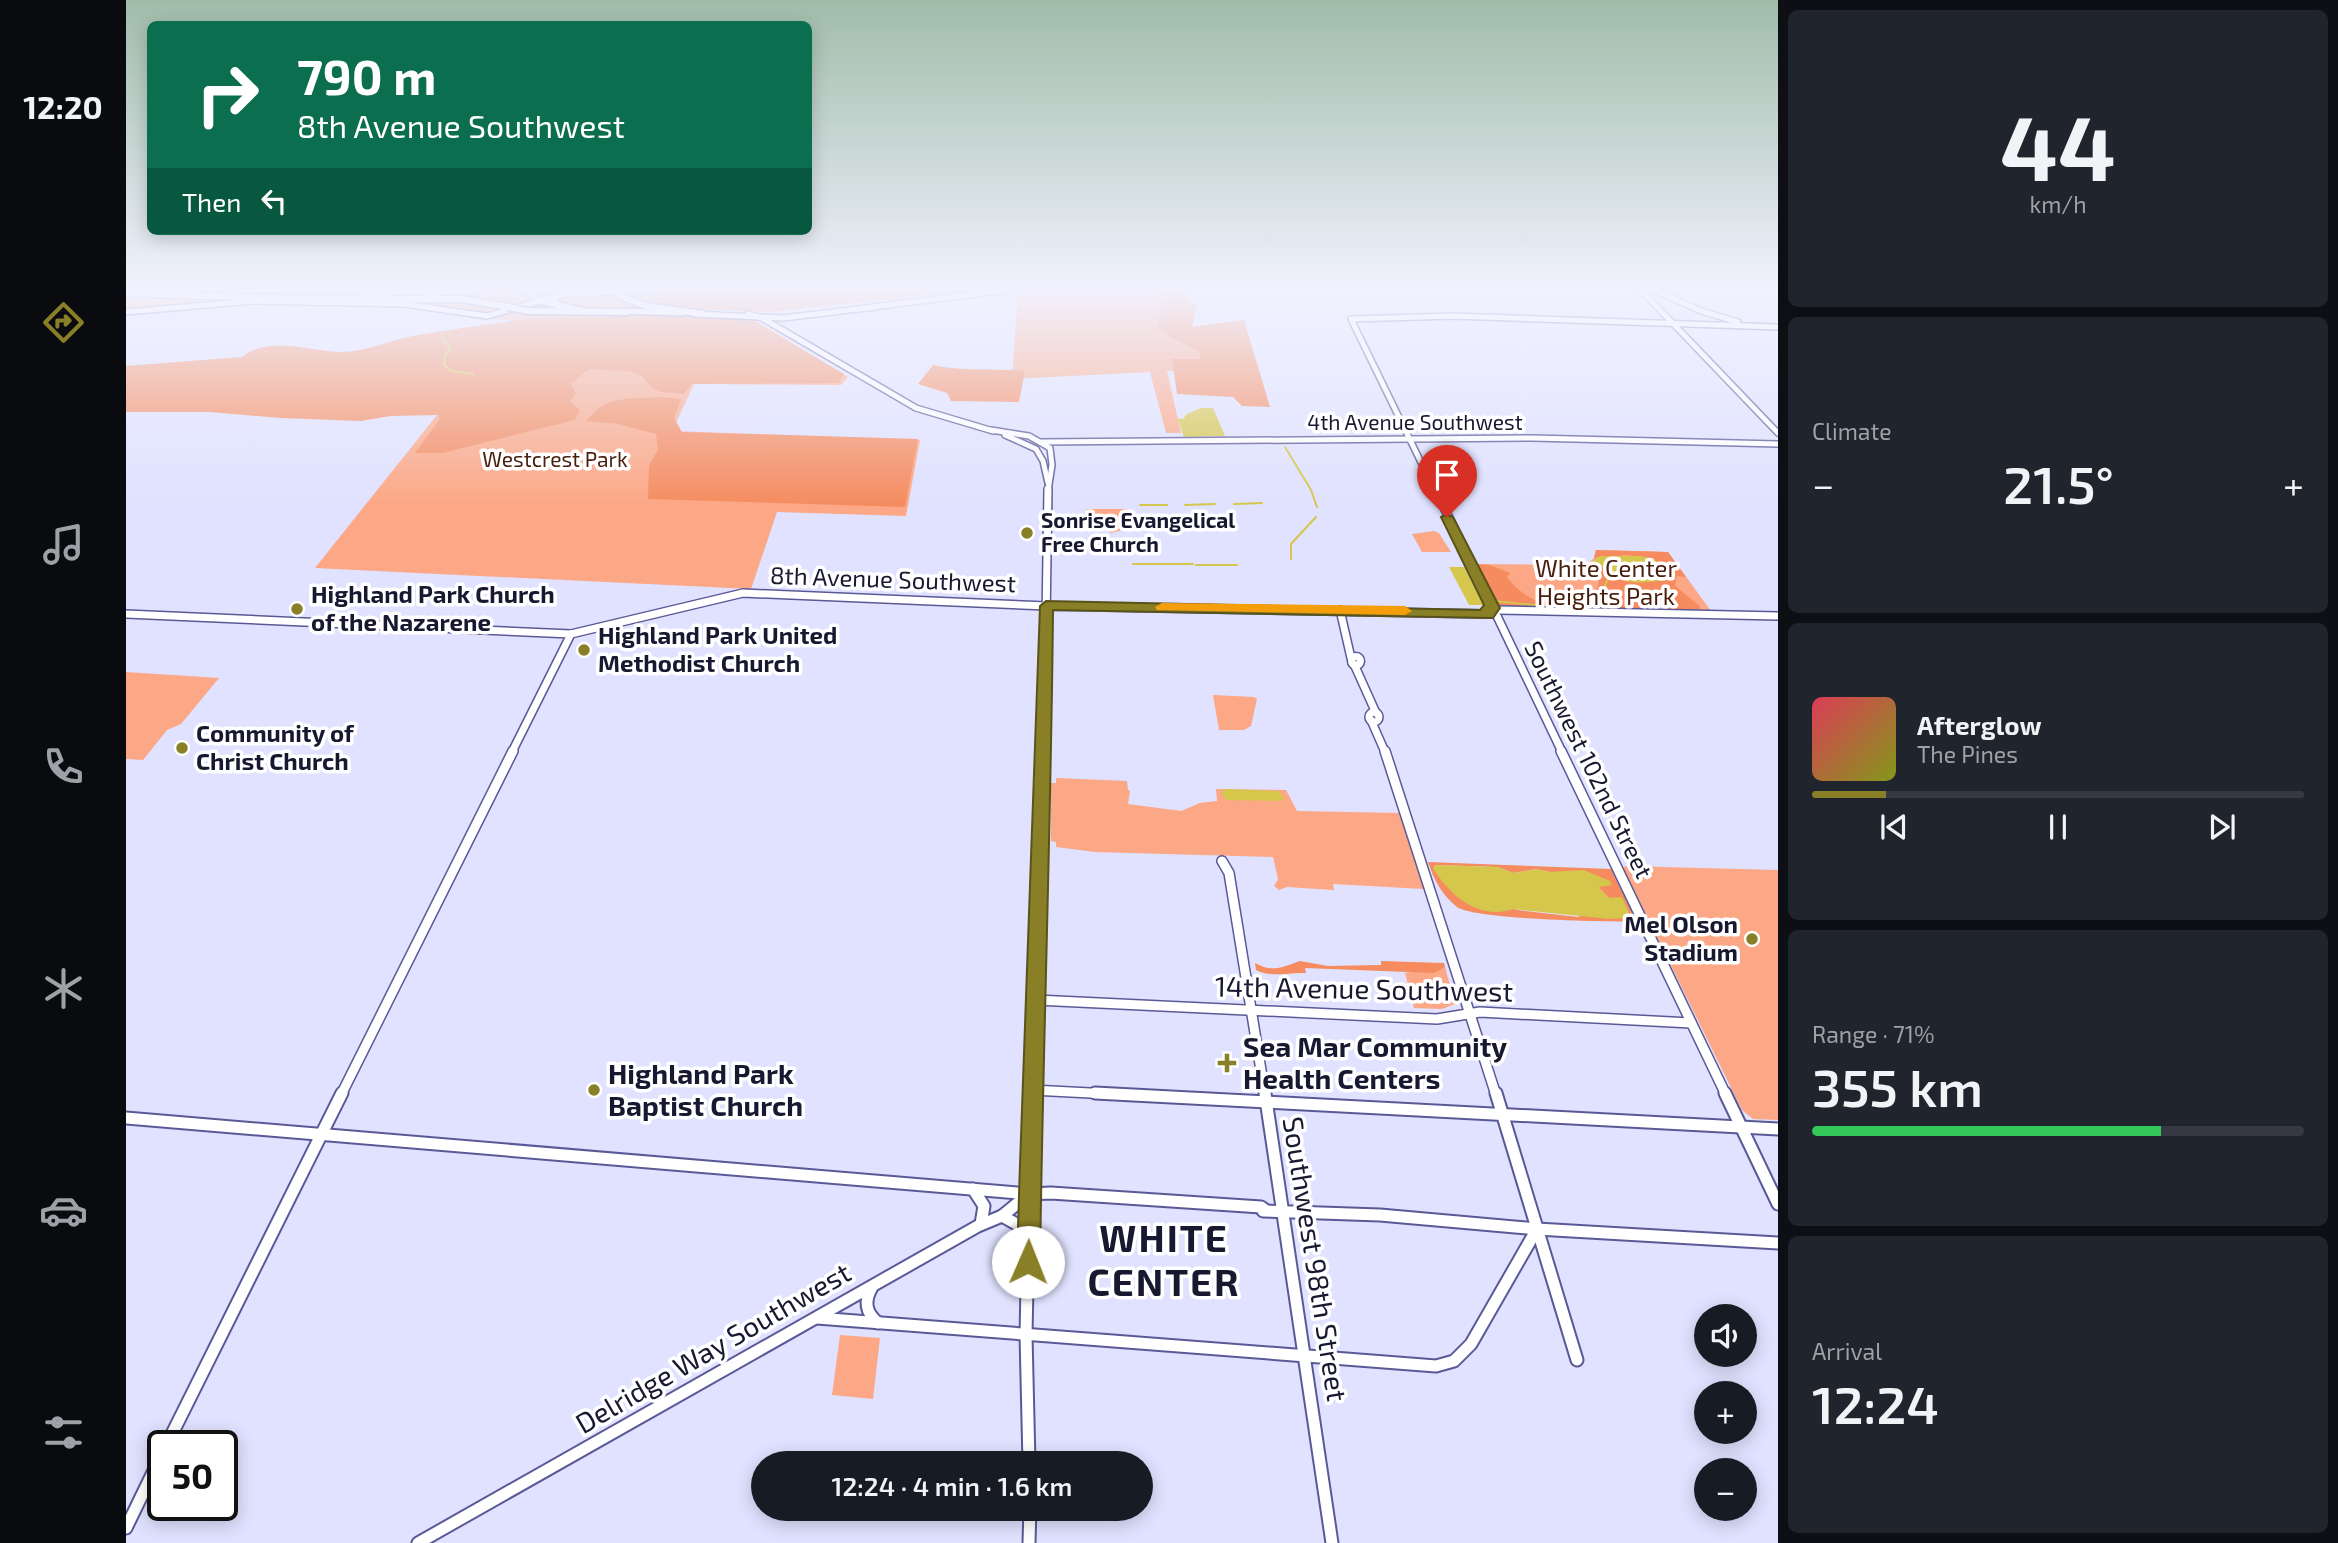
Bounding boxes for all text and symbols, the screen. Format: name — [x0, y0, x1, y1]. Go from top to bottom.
text: 790 m — [297, 46, 436, 105]
icon: right — [182, 49, 273, 140]
text: 12:20 — [23, 87, 103, 125]
text: 44 — [2000, 90, 2116, 199]
text: 8th Avenue Southwest — [297, 106, 625, 144]
icon: left — [255, 182, 293, 220]
text: Then — [182, 186, 241, 217]
text: km/h — [2029, 190, 2087, 218]
icon: directions — [39, 298, 88, 347]
street label: 4th Avenue Southwest — [1307, 409, 1523, 434]
text: Climate — [1812, 417, 1892, 445]
pin — [1417, 445, 1477, 517]
park label: Westcrest Park — [482, 446, 628, 471]
text: 21.5° — [2003, 452, 2114, 514]
icon: arrive — [1428, 456, 1466, 494]
text: − — [1812, 461, 1834, 507]
text: + — [2283, 461, 2304, 507]
place label: Sonrise Evangelical Free Church — [1041, 507, 1235, 556]
icon: music — [39, 520, 88, 569]
marker: Sonrise Evangelical Free Church — [1019, 525, 1035, 541]
park label: White Center Heights Park — [1535, 553, 1677, 610]
street label: 8th Avenue Southwest — [770, 560, 1016, 597]
place label: Highland Park Church of the Nazarene — [311, 579, 555, 636]
marker: Highland Park Church of the Nazarene — [289, 601, 305, 617]
place label: Highland Park United Methodist Church — [598, 620, 837, 677]
street label: Southwest 102nd Street — [1519, 636, 1659, 883]
marker: Highland Park United Methodist Church — [576, 642, 592, 658]
text: Afterglow — [1917, 709, 2042, 740]
place label: Community of Christ Church — [196, 718, 355, 775]
marker: Community of Christ Church — [174, 740, 190, 756]
text: The Pines — [1917, 740, 2018, 768]
icon: phone — [39, 742, 88, 791]
icon: previous — [1875, 808, 1913, 846]
icon: pause — [2039, 808, 2077, 846]
icon: next — [2203, 808, 2241, 846]
place label: Mel Olson Stadium — [1624, 909, 1738, 966]
marker: Mel Olson Stadium — [1744, 931, 1760, 947]
icon: climate — [39, 964, 88, 1013]
street label: 14th Avenue Southwest — [1215, 968, 1513, 1008]
text: Range · 71% — [1812, 1020, 1934, 1048]
place label: Sea Mar Community Health Centers — [1243, 1029, 1507, 1095]
marker: Sea Mar Community Health Centers — [1217, 1053, 1237, 1073]
text: 355 km — [1812, 1055, 1983, 1117]
place label: Highland Park Baptist Church — [608, 1056, 803, 1122]
marker: Highland Park Baptist Church — [586, 1082, 602, 1098]
street label: Southwest 98th Street — [1277, 1114, 1355, 1404]
icon: car — [39, 1186, 88, 1235]
district label: WHITE CENTER — [1087, 1214, 1241, 1304]
position arrow — [991, 1225, 1065, 1299]
street label: Delridge Way Southwest — [569, 1254, 856, 1440]
map controls — [1694, 1304, 1757, 1521]
button: sound — [1694, 1304, 1757, 1367]
text: Arrival — [1812, 1337, 1882, 1365]
text: 12:24 — [1812, 1372, 1939, 1434]
button: + — [1694, 1381, 1757, 1444]
icon: filters — [39, 1408, 88, 1457]
speed limit sign: 50 — [147, 1430, 238, 1521]
button: − — [1694, 1458, 1757, 1521]
text: 12:24 · 4 min · 1.6 km — [832, 1470, 1072, 1501]

